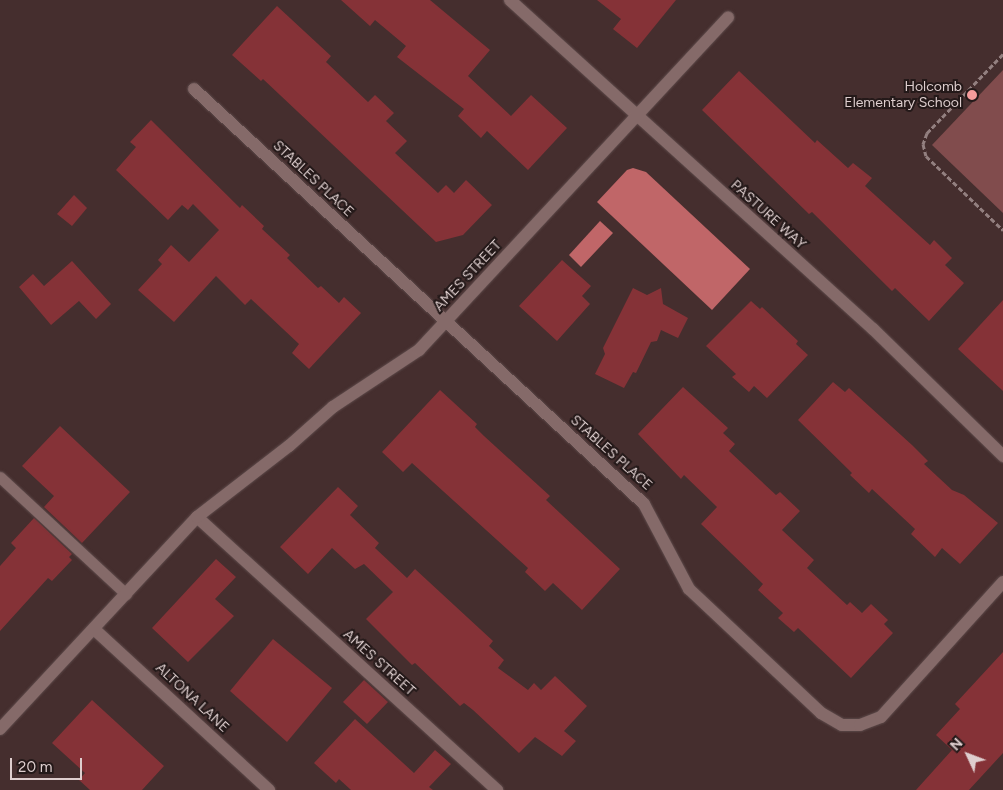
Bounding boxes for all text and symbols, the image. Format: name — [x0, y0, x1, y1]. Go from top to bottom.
place label: Holcomb Elementary School — [844, 79, 962, 111]
marker: Holcomb Elementary School — [966, 89, 978, 101]
street label: STABLES PLACE — [269, 137, 357, 221]
street label: PASTURE WAY — [727, 177, 809, 253]
street label: AMES STREET — [431, 237, 505, 315]
street label: STABLES PLACE — [567, 412, 655, 494]
street label: AMES STREET — [340, 626, 418, 700]
street label: ALTONA LANE — [152, 660, 232, 736]
north arrow — [943, 730, 993, 780]
text: N — [947, 735, 967, 754]
scale bar — [12, 748, 85, 780]
text: 20 m — [18, 758, 52, 776]

